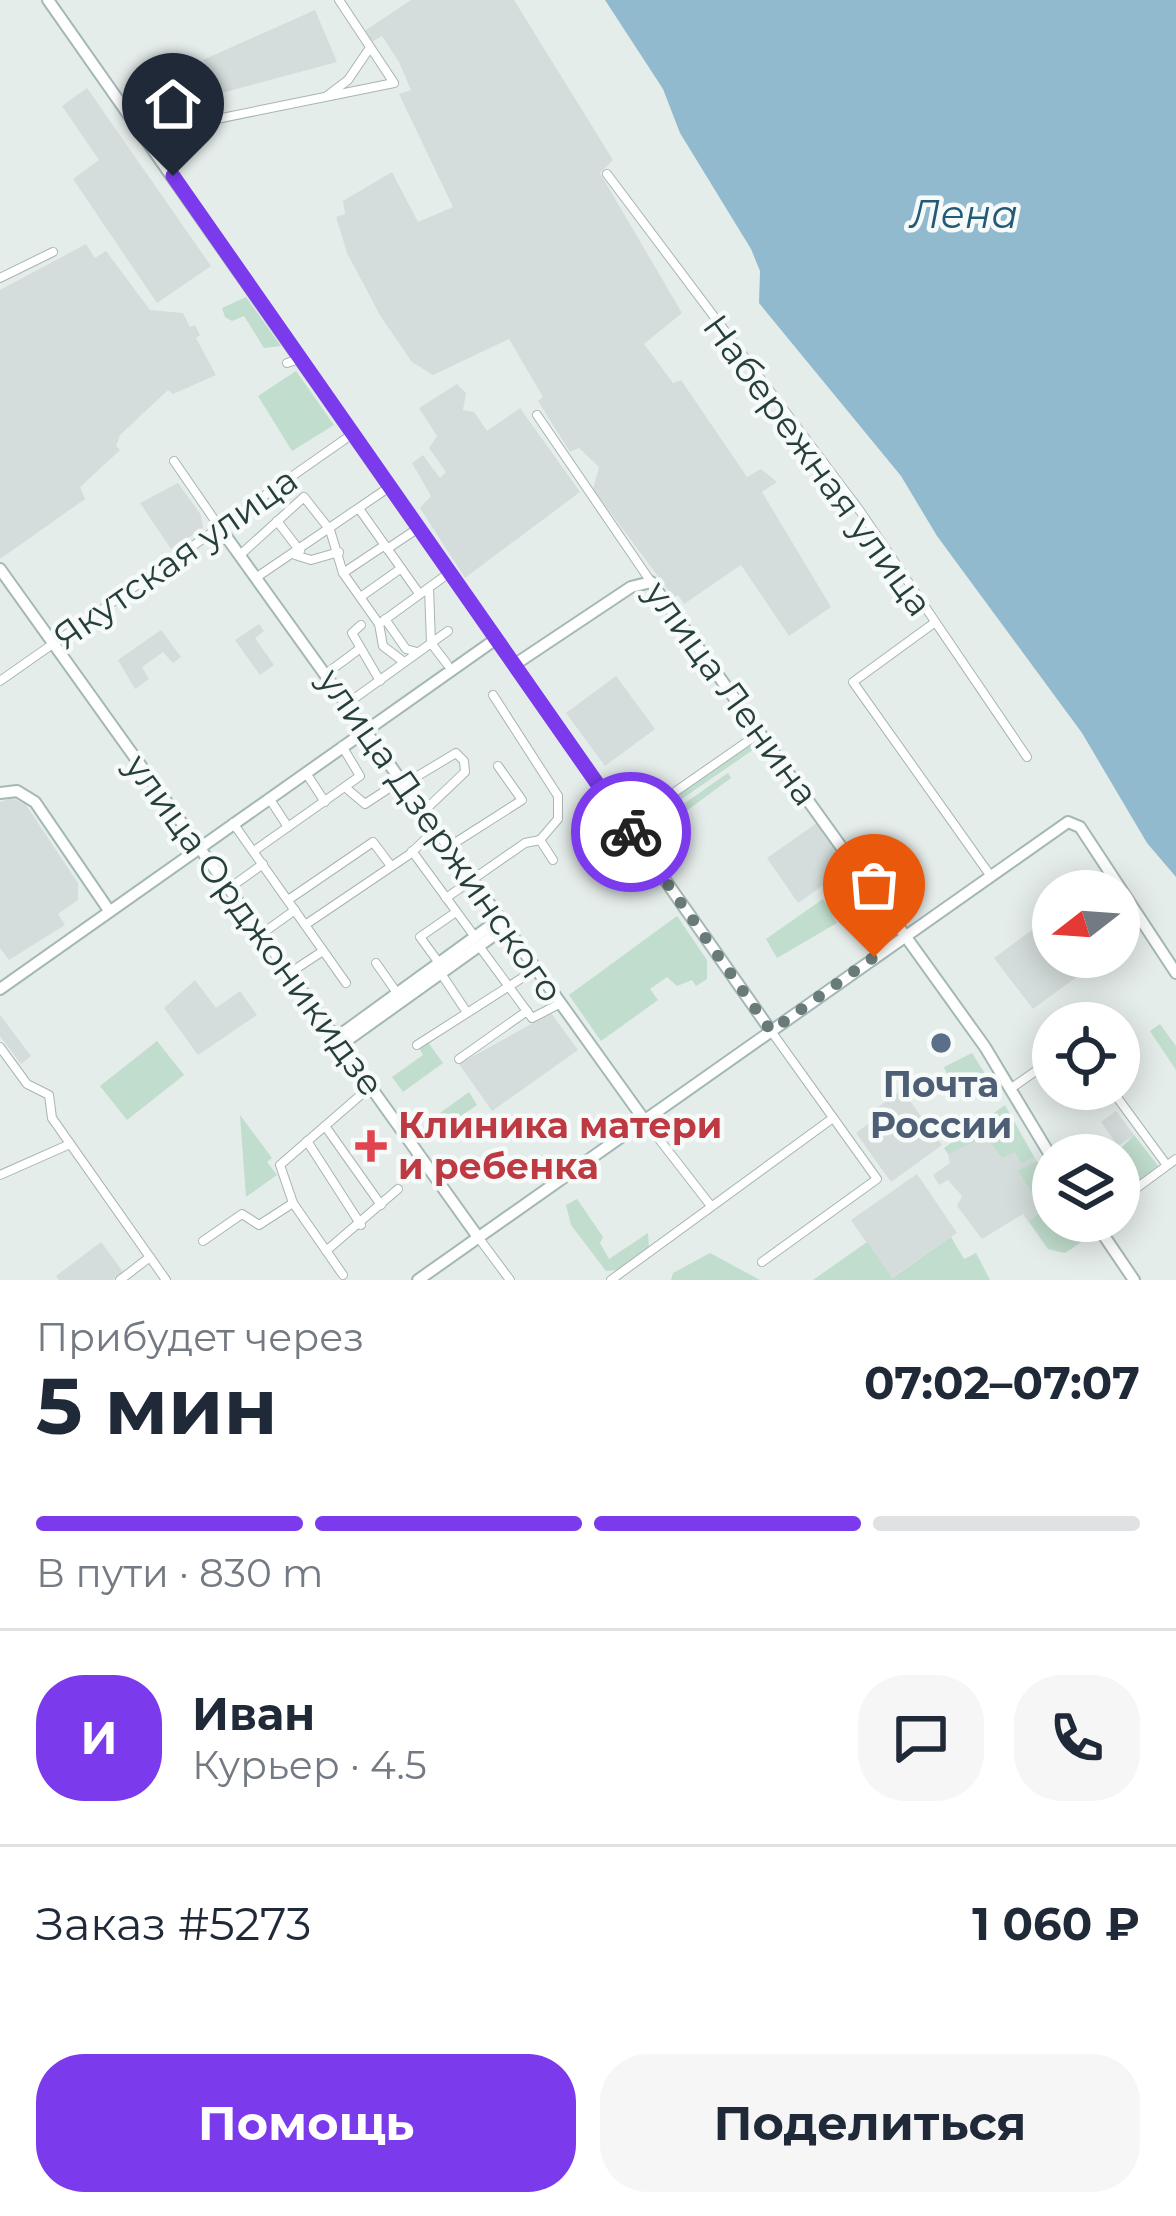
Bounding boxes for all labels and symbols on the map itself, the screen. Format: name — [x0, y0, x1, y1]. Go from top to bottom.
pin — [122, 53, 224, 176]
water label: Лена — [908, 190, 1018, 238]
street label: Набережная улица — [694, 306, 942, 624]
street label: Якутская улица — [44, 457, 306, 659]
street label: улица Ленина — [635, 571, 828, 814]
street label: улица Дзержинского — [308, 659, 573, 1010]
street label: улица Орджоникидзе — [115, 745, 394, 1105]
courier — [571, 772, 691, 892]
pin — [823, 834, 925, 957]
north arrow — [1032, 870, 1140, 978]
marker: Почта России — [928, 1030, 954, 1056]
place label: Почта России — [870, 1062, 1012, 1147]
place label: Клиника матери и ребенка — [398, 1103, 722, 1188]
marker: Клиника матери и ребенка — [355, 1130, 387, 1162]

